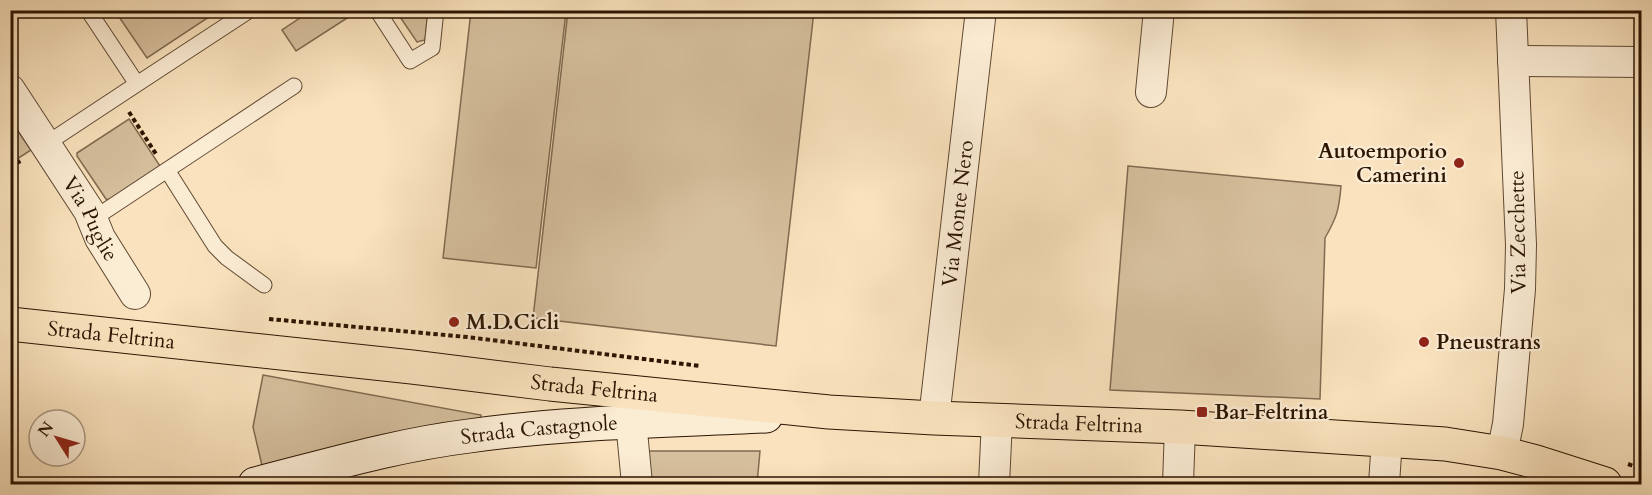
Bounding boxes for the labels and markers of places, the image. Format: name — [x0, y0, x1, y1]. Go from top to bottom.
place label: Autoemporio Camerini — [1318, 137, 1447, 190]
marker: Autoemporio Camerini — [1452, 156, 1466, 170]
place label: M.D.Cicli — [466, 308, 560, 337]
marker: M.D.Cicli — [447, 315, 461, 329]
place label: Pneustrans — [1436, 328, 1541, 357]
marker: Pneustrans — [1417, 335, 1431, 349]
place label: Bar Feltrina — [1214, 398, 1329, 427]
marker: Bar Feltrina — [1195, 405, 1209, 419]

